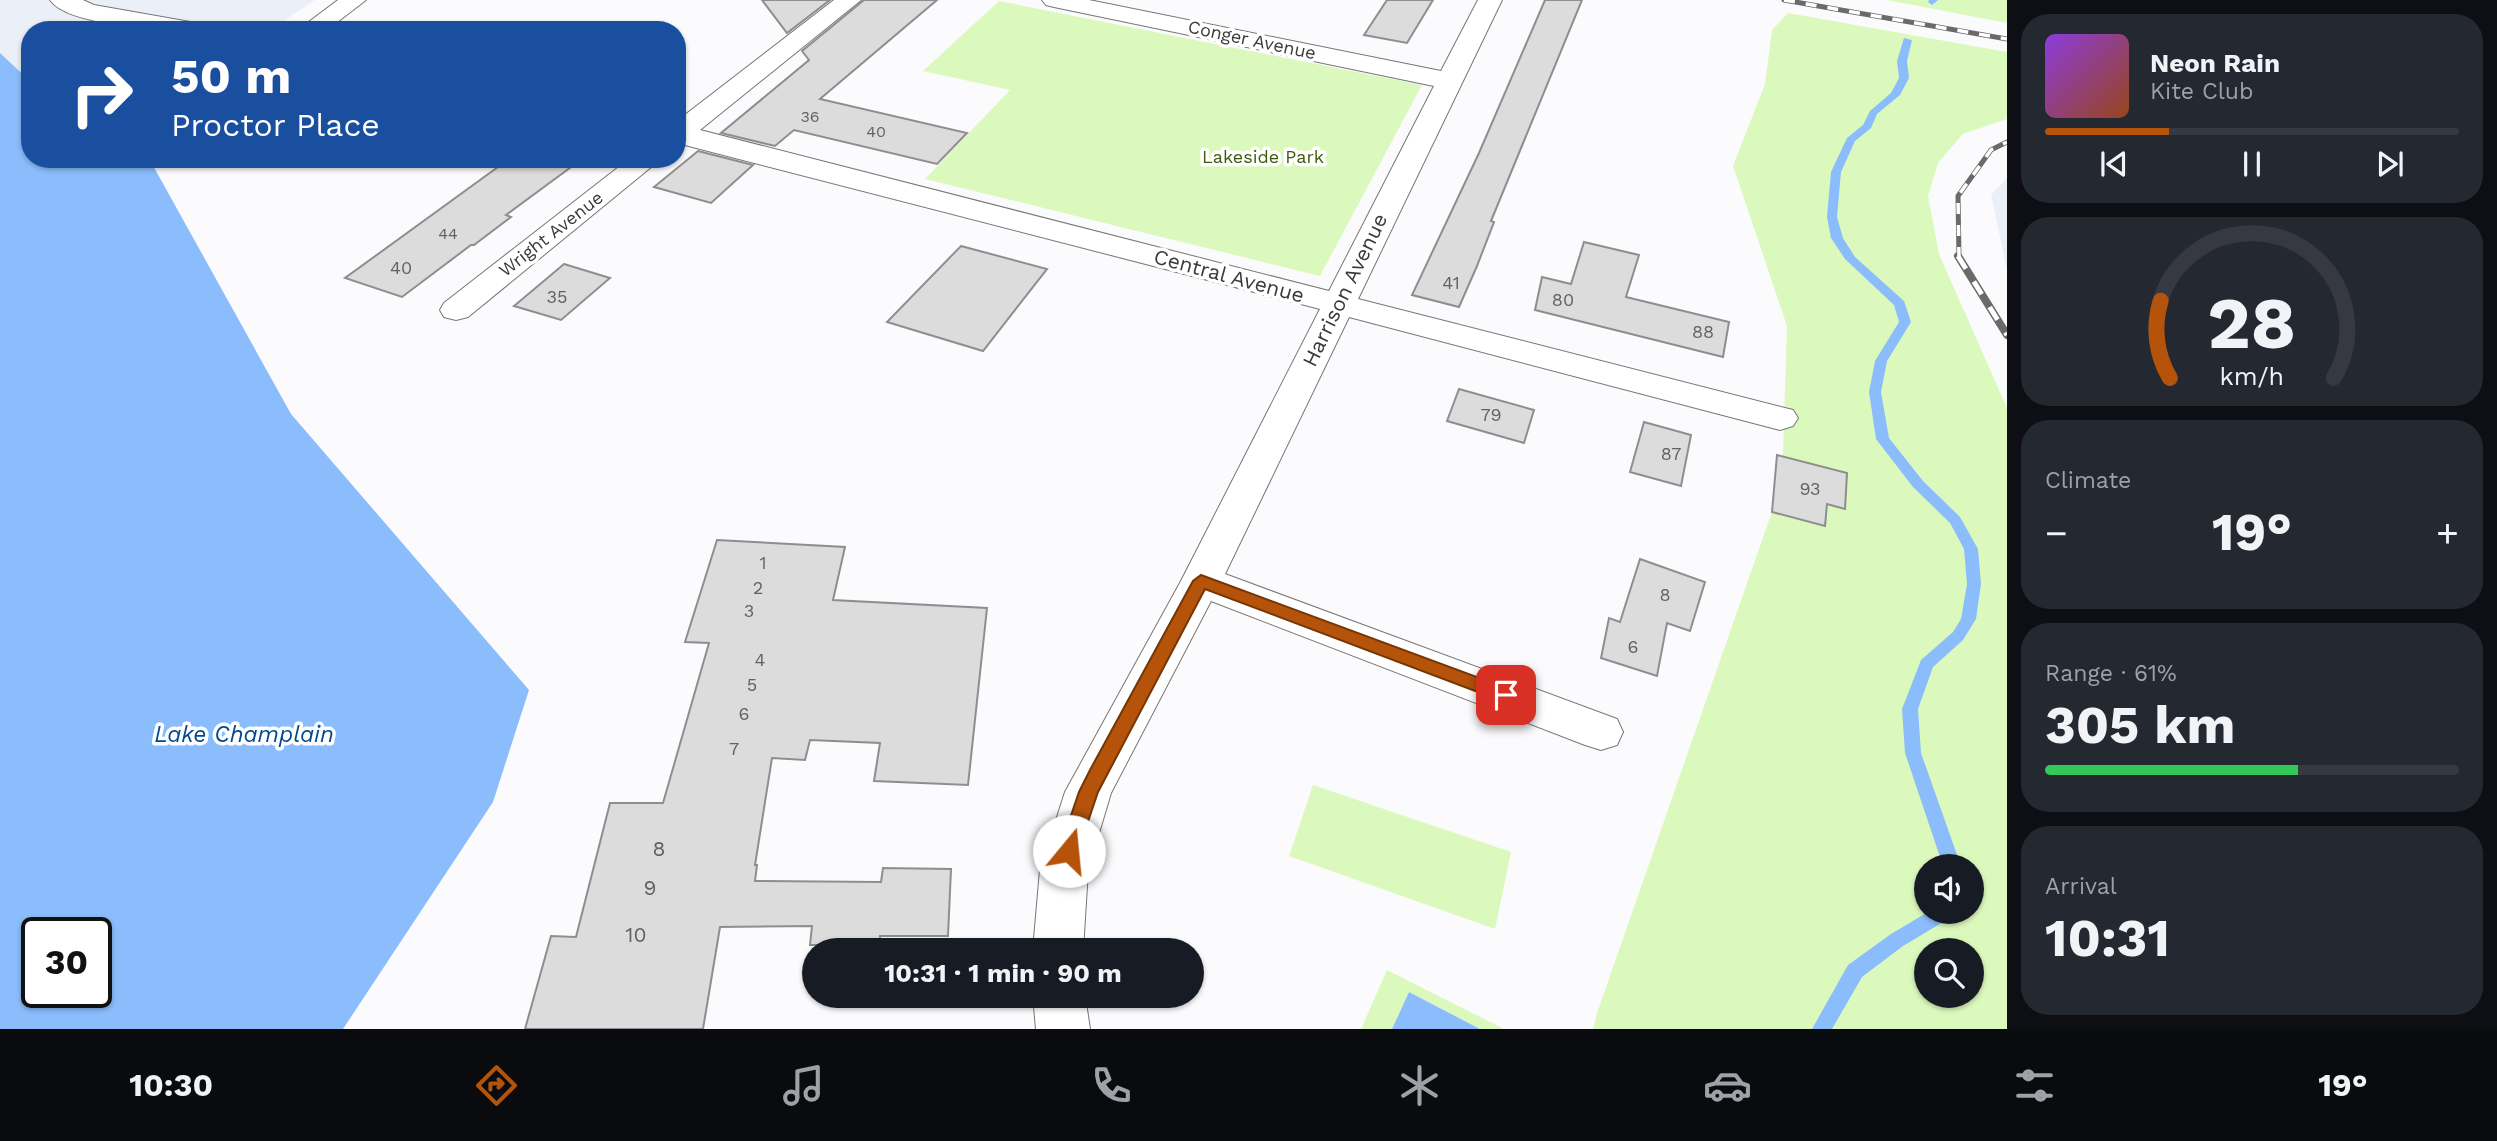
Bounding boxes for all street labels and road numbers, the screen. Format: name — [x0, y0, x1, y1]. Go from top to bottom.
street label: Conger Avenue — [1186, 16, 1318, 63]
street label: Wright Avenue — [495, 186, 607, 281]
street label: Harrison Avenue — [1297, 209, 1392, 370]
street label: Central Avenue — [1151, 243, 1307, 308]

